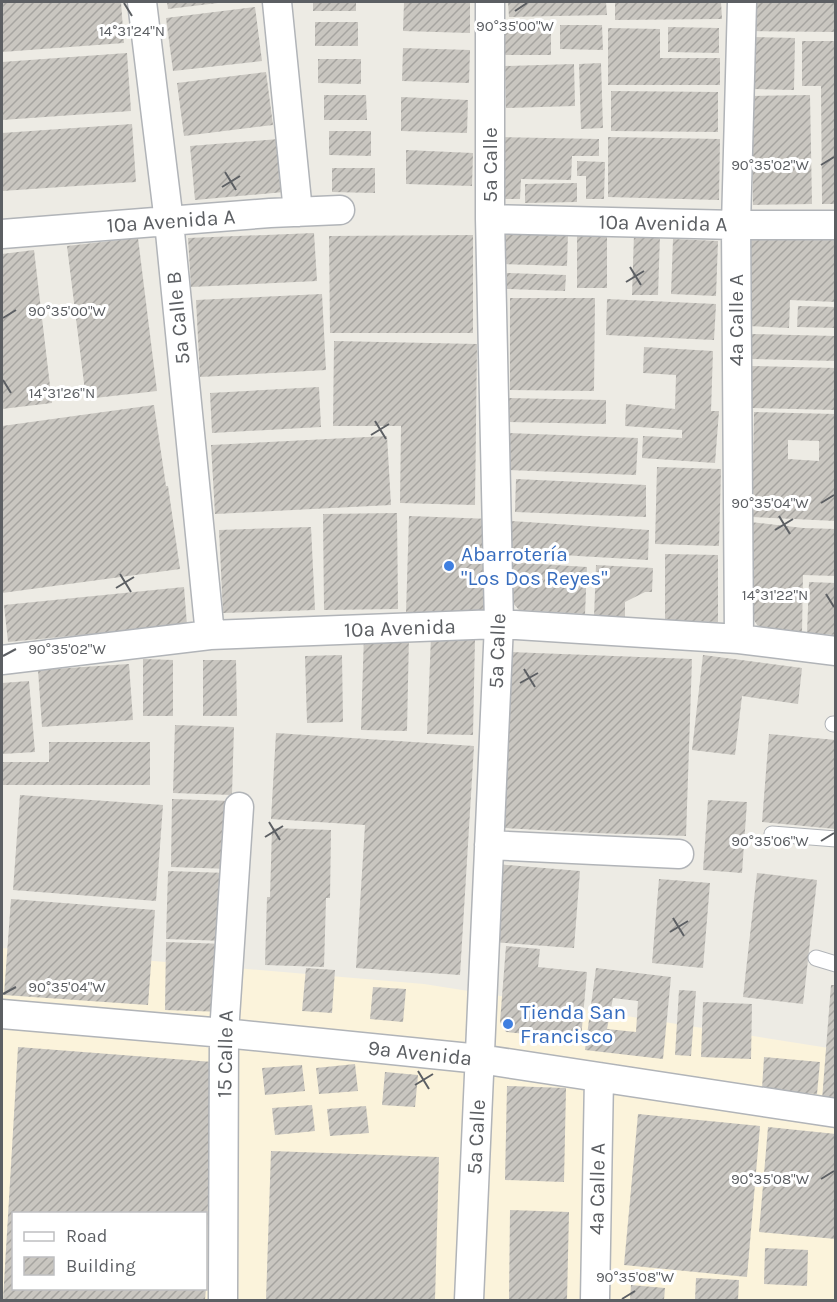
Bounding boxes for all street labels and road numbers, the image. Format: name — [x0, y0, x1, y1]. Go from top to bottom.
street label: 5a Calle — [478, 127, 502, 203]
street label: 10a Avenida A — [106, 205, 236, 237]
street label: 10a Avenida A — [598, 210, 728, 236]
street label: 5a Calle B — [161, 270, 195, 366]
street label: 4a Calle A — [724, 274, 748, 366]
street label: 5a Calle — [484, 613, 510, 689]
street label: 10a Avenida — [344, 614, 456, 642]
street label: 15 Calle A — [212, 1010, 238, 1098]
street label: 9a Avenida — [367, 1036, 473, 1070]
street label: 5a Calle — [462, 1099, 490, 1175]
street label: 4a Calle A — [584, 1143, 610, 1235]

